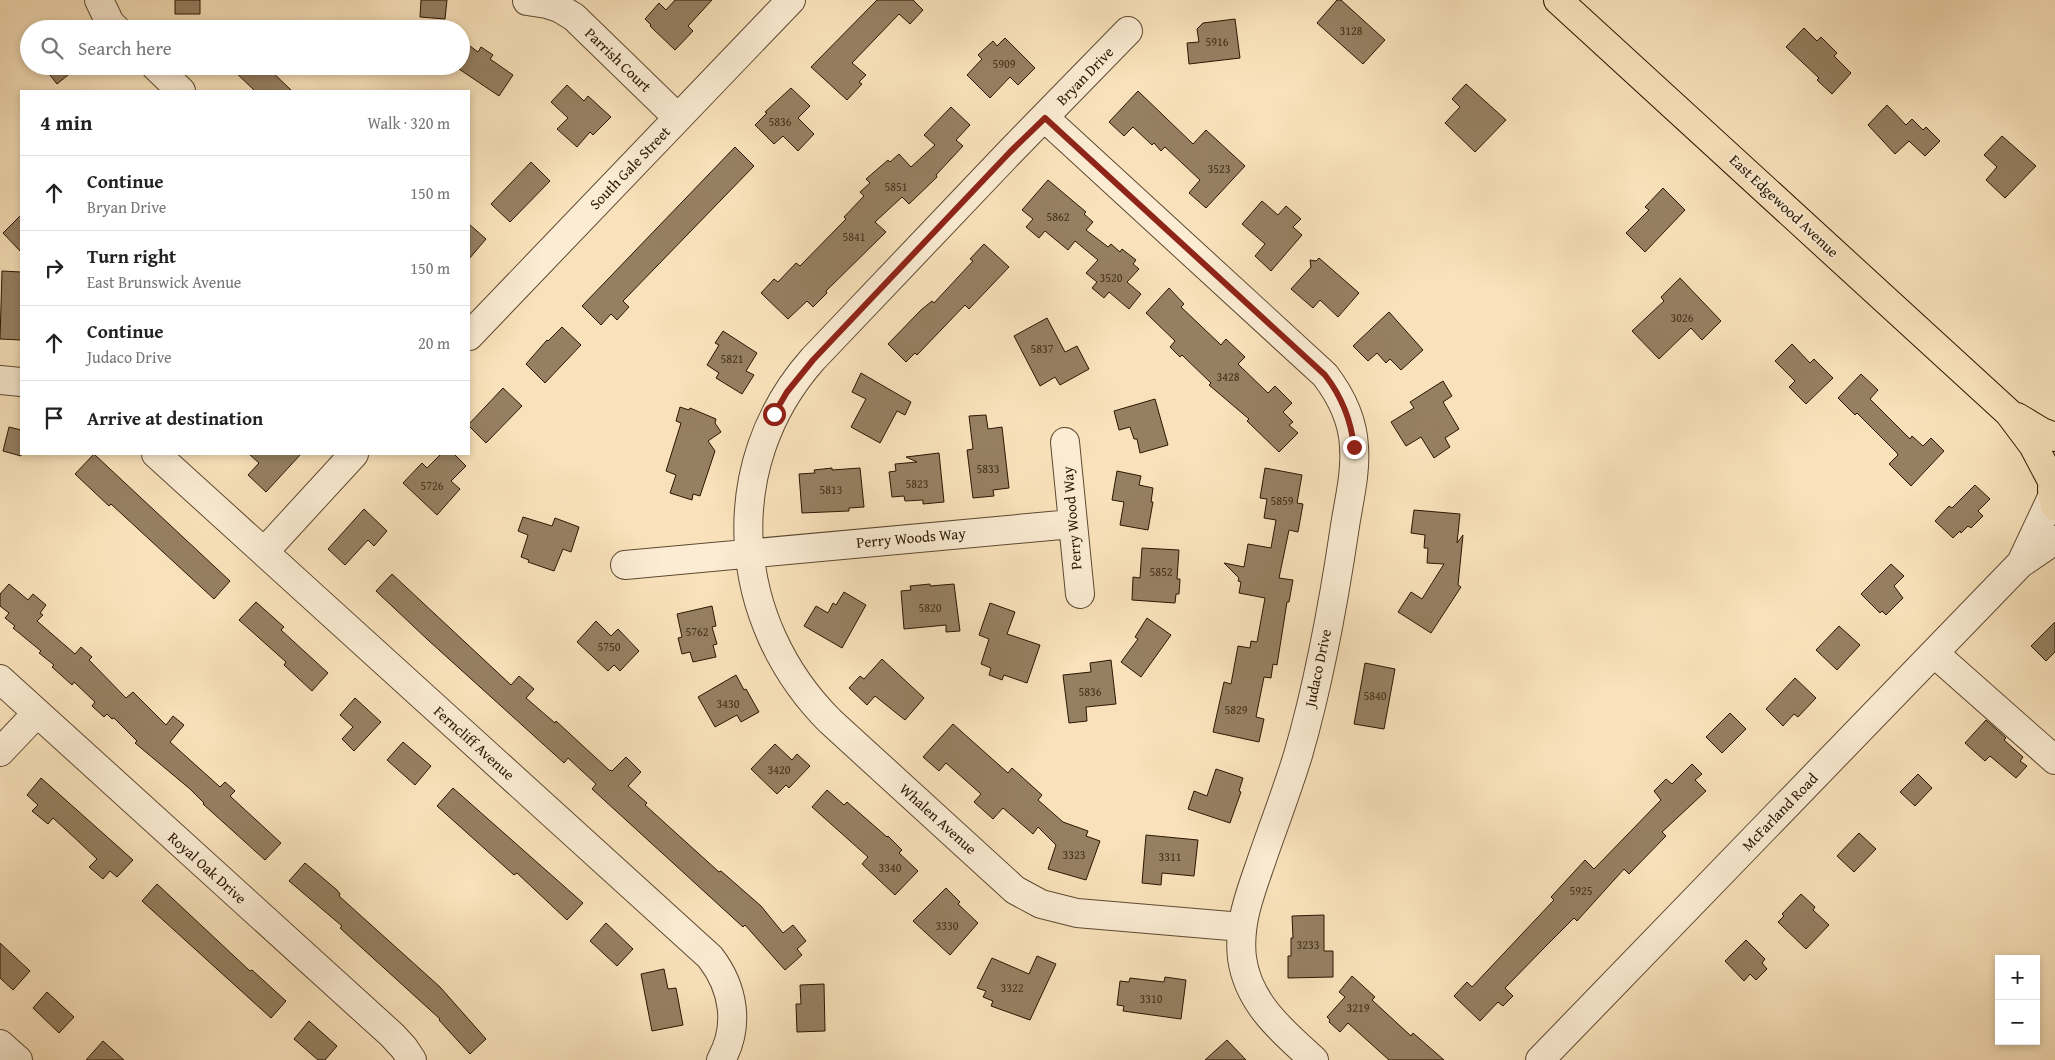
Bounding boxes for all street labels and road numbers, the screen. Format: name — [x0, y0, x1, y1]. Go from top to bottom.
street label: Parrish Court — [581, 23, 657, 97]
street label: Bryan Drive — [1051, 42, 1118, 110]
street label: South Gale Street — [584, 121, 675, 214]
street label: East Edgewood Avenue — [1725, 149, 1844, 262]
street label: Perry Wood Way — [1056, 465, 1086, 571]
street label: Perry Woods Way — [855, 522, 967, 553]
street label: Judaco Drive — [1299, 627, 1336, 711]
street label: Ferncliff Avenue — [429, 701, 519, 785]
street label: McFarland Road — [1737, 768, 1822, 855]
street label: Whalen Avenue — [895, 778, 982, 859]
street label: Royal Oak Drive — [164, 827, 251, 909]

